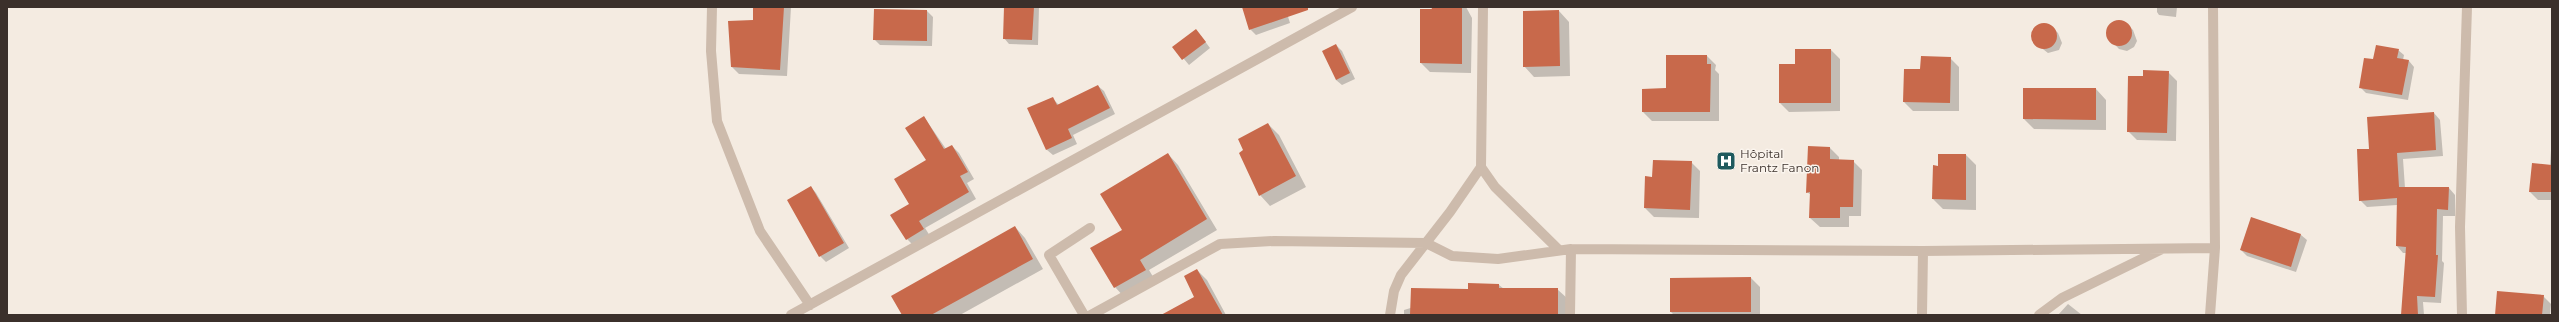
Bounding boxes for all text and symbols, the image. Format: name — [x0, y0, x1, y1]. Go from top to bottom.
place label: Hôpital Frantz Fanon — [1740, 146, 1819, 175]
hospital icon: Hôpital Frantz Fanon — [1715, 150, 1737, 172]

